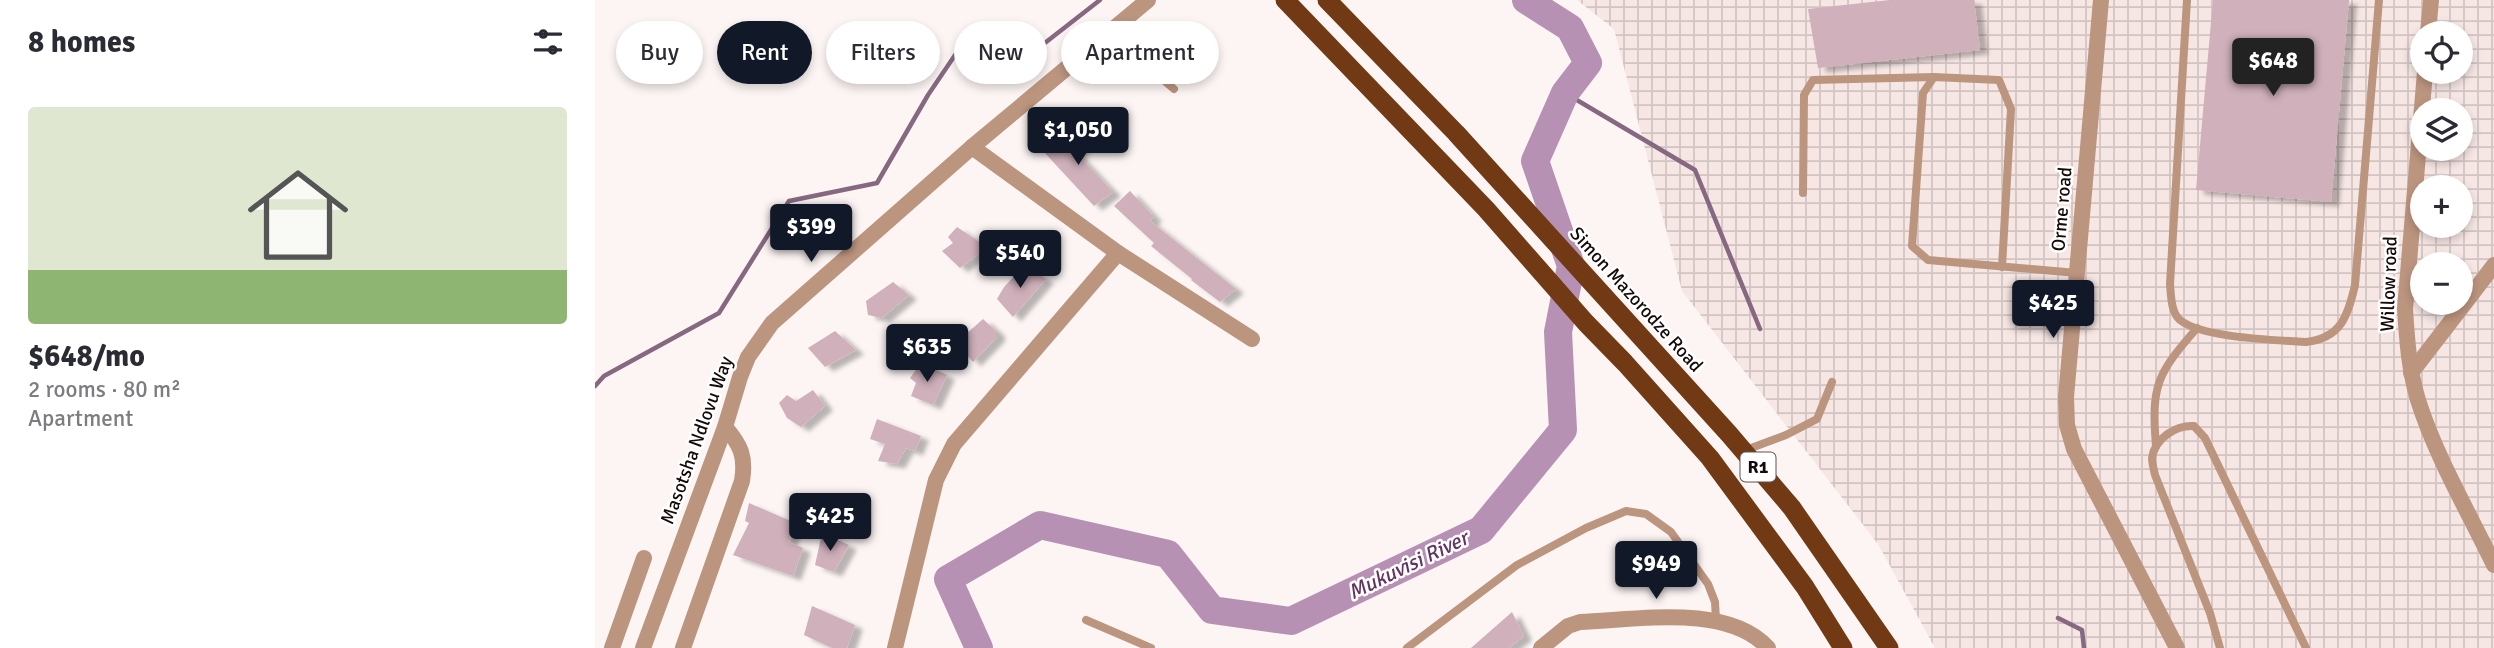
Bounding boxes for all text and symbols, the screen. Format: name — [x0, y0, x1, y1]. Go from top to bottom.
chip: Buy — [616, 21, 703, 84]
chip: Rent — [717, 21, 812, 84]
chip: Filters — [826, 21, 940, 84]
chip: New — [954, 21, 1047, 84]
chip: Apartment — [1061, 21, 1219, 84]
map controls — [2410, 21, 2473, 315]
button: locate — [2410, 21, 2473, 84]
icon: filters — [529, 23, 567, 61]
text: 8 homes — [28, 24, 135, 61]
pin: $648 — [2232, 38, 2314, 98]
text: $648 — [2248, 46, 2298, 75]
button: layers — [2410, 98, 2473, 161]
pin: $1,050 — [1021, 108, 1135, 167]
text: $1,050 — [1044, 115, 1112, 144]
icon: home — [235, 152, 361, 278]
street label: Orme road — [2046, 166, 2078, 252]
button: + — [2410, 175, 2473, 238]
pin: $399 — [770, 204, 852, 264]
text: $399 — [786, 212, 836, 241]
street label: Simon Mazorodze Road — [1565, 222, 1708, 377]
pin: $540 — [979, 230, 1061, 290]
street label: Willow road — [2375, 236, 2403, 332]
text: $540 — [995, 238, 1045, 267]
button: − — [2410, 252, 2473, 315]
pin: $425 — [2012, 280, 2094, 340]
text: $425 — [2028, 288, 2078, 317]
pin: $635 — [886, 324, 968, 384]
text: $635 — [902, 332, 952, 361]
text: $648/mo — [28, 338, 145, 375]
street label: Masotsha Ndlovu Way — [655, 353, 739, 528]
text: 2 rooms · 80 m² — [28, 375, 181, 404]
text: Apartment — [28, 404, 133, 433]
road number: R1 — [1741, 452, 1775, 481]
pin: $425 — [789, 494, 871, 553]
text: $425 — [805, 501, 855, 530]
water label: Mukuvisi River — [1344, 523, 1475, 605]
pin: $949 — [1615, 542, 1697, 601]
text: $949 — [1631, 549, 1681, 578]

